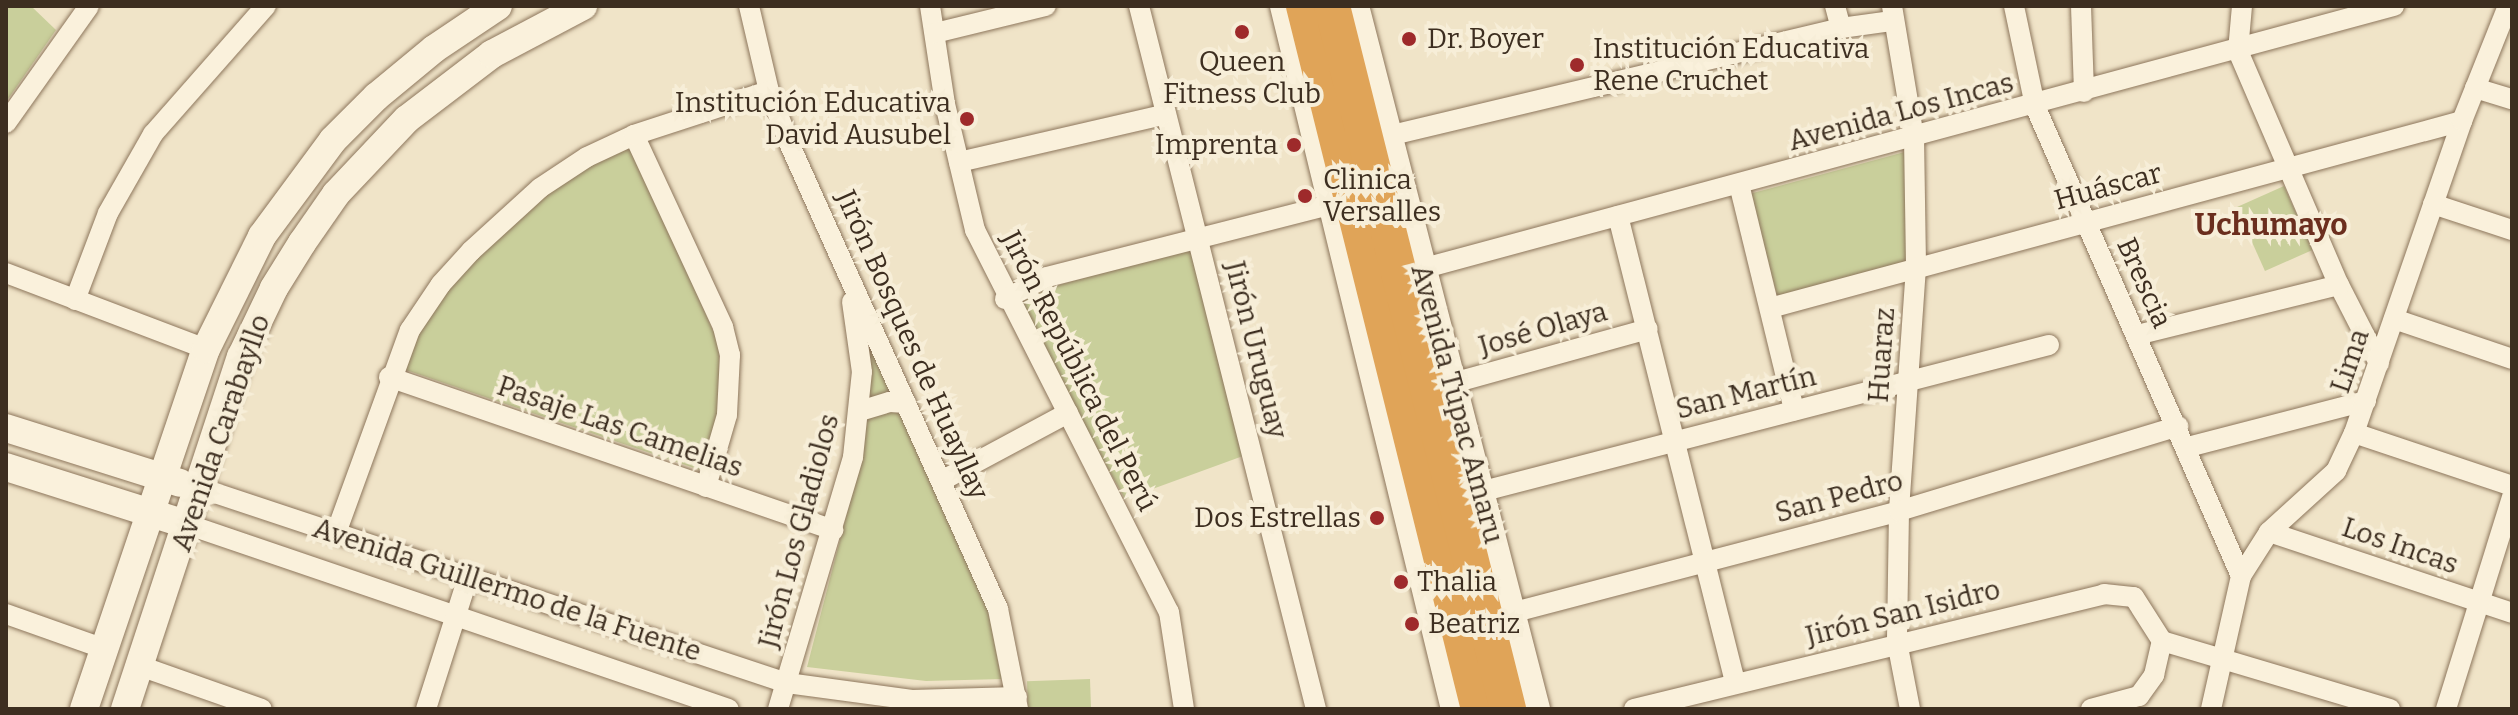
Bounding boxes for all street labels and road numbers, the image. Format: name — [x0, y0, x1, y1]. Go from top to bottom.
street label: Avenida Los Incas — [1785, 66, 2017, 158]
street label: Huáscar — [2051, 157, 2165, 217]
street label: Jirón Bosques de Huayllay — [829, 185, 995, 505]
street label: Jirón República del Perú — [994, 225, 1164, 517]
street label: Brescia — [2109, 233, 2179, 333]
street label: Jirón Uruguay — [1218, 258, 1294, 442]
street label: Avenida Túpac Amaru — [1404, 261, 1510, 547]
street label: José Olaya — [1475, 295, 1611, 363]
street label: Huaraz — [1862, 306, 1902, 404]
street label: Avenida Carabayllo — [165, 310, 277, 556]
street label: Lima — [2323, 325, 2377, 397]
street label: San Martín — [1672, 359, 1820, 427]
street label: Pasaje Las Camelias — [493, 369, 747, 485]
street label: Jirón Los Gladiolos — [752, 410, 846, 652]
street label: San Pedro — [1772, 464, 1906, 530]
street label: Avenida Guillermo de la Fuente — [309, 511, 705, 669]
street label: Los Incas — [2338, 511, 2462, 581]
street label: Jirón San Isidro — [1802, 573, 2004, 653]

